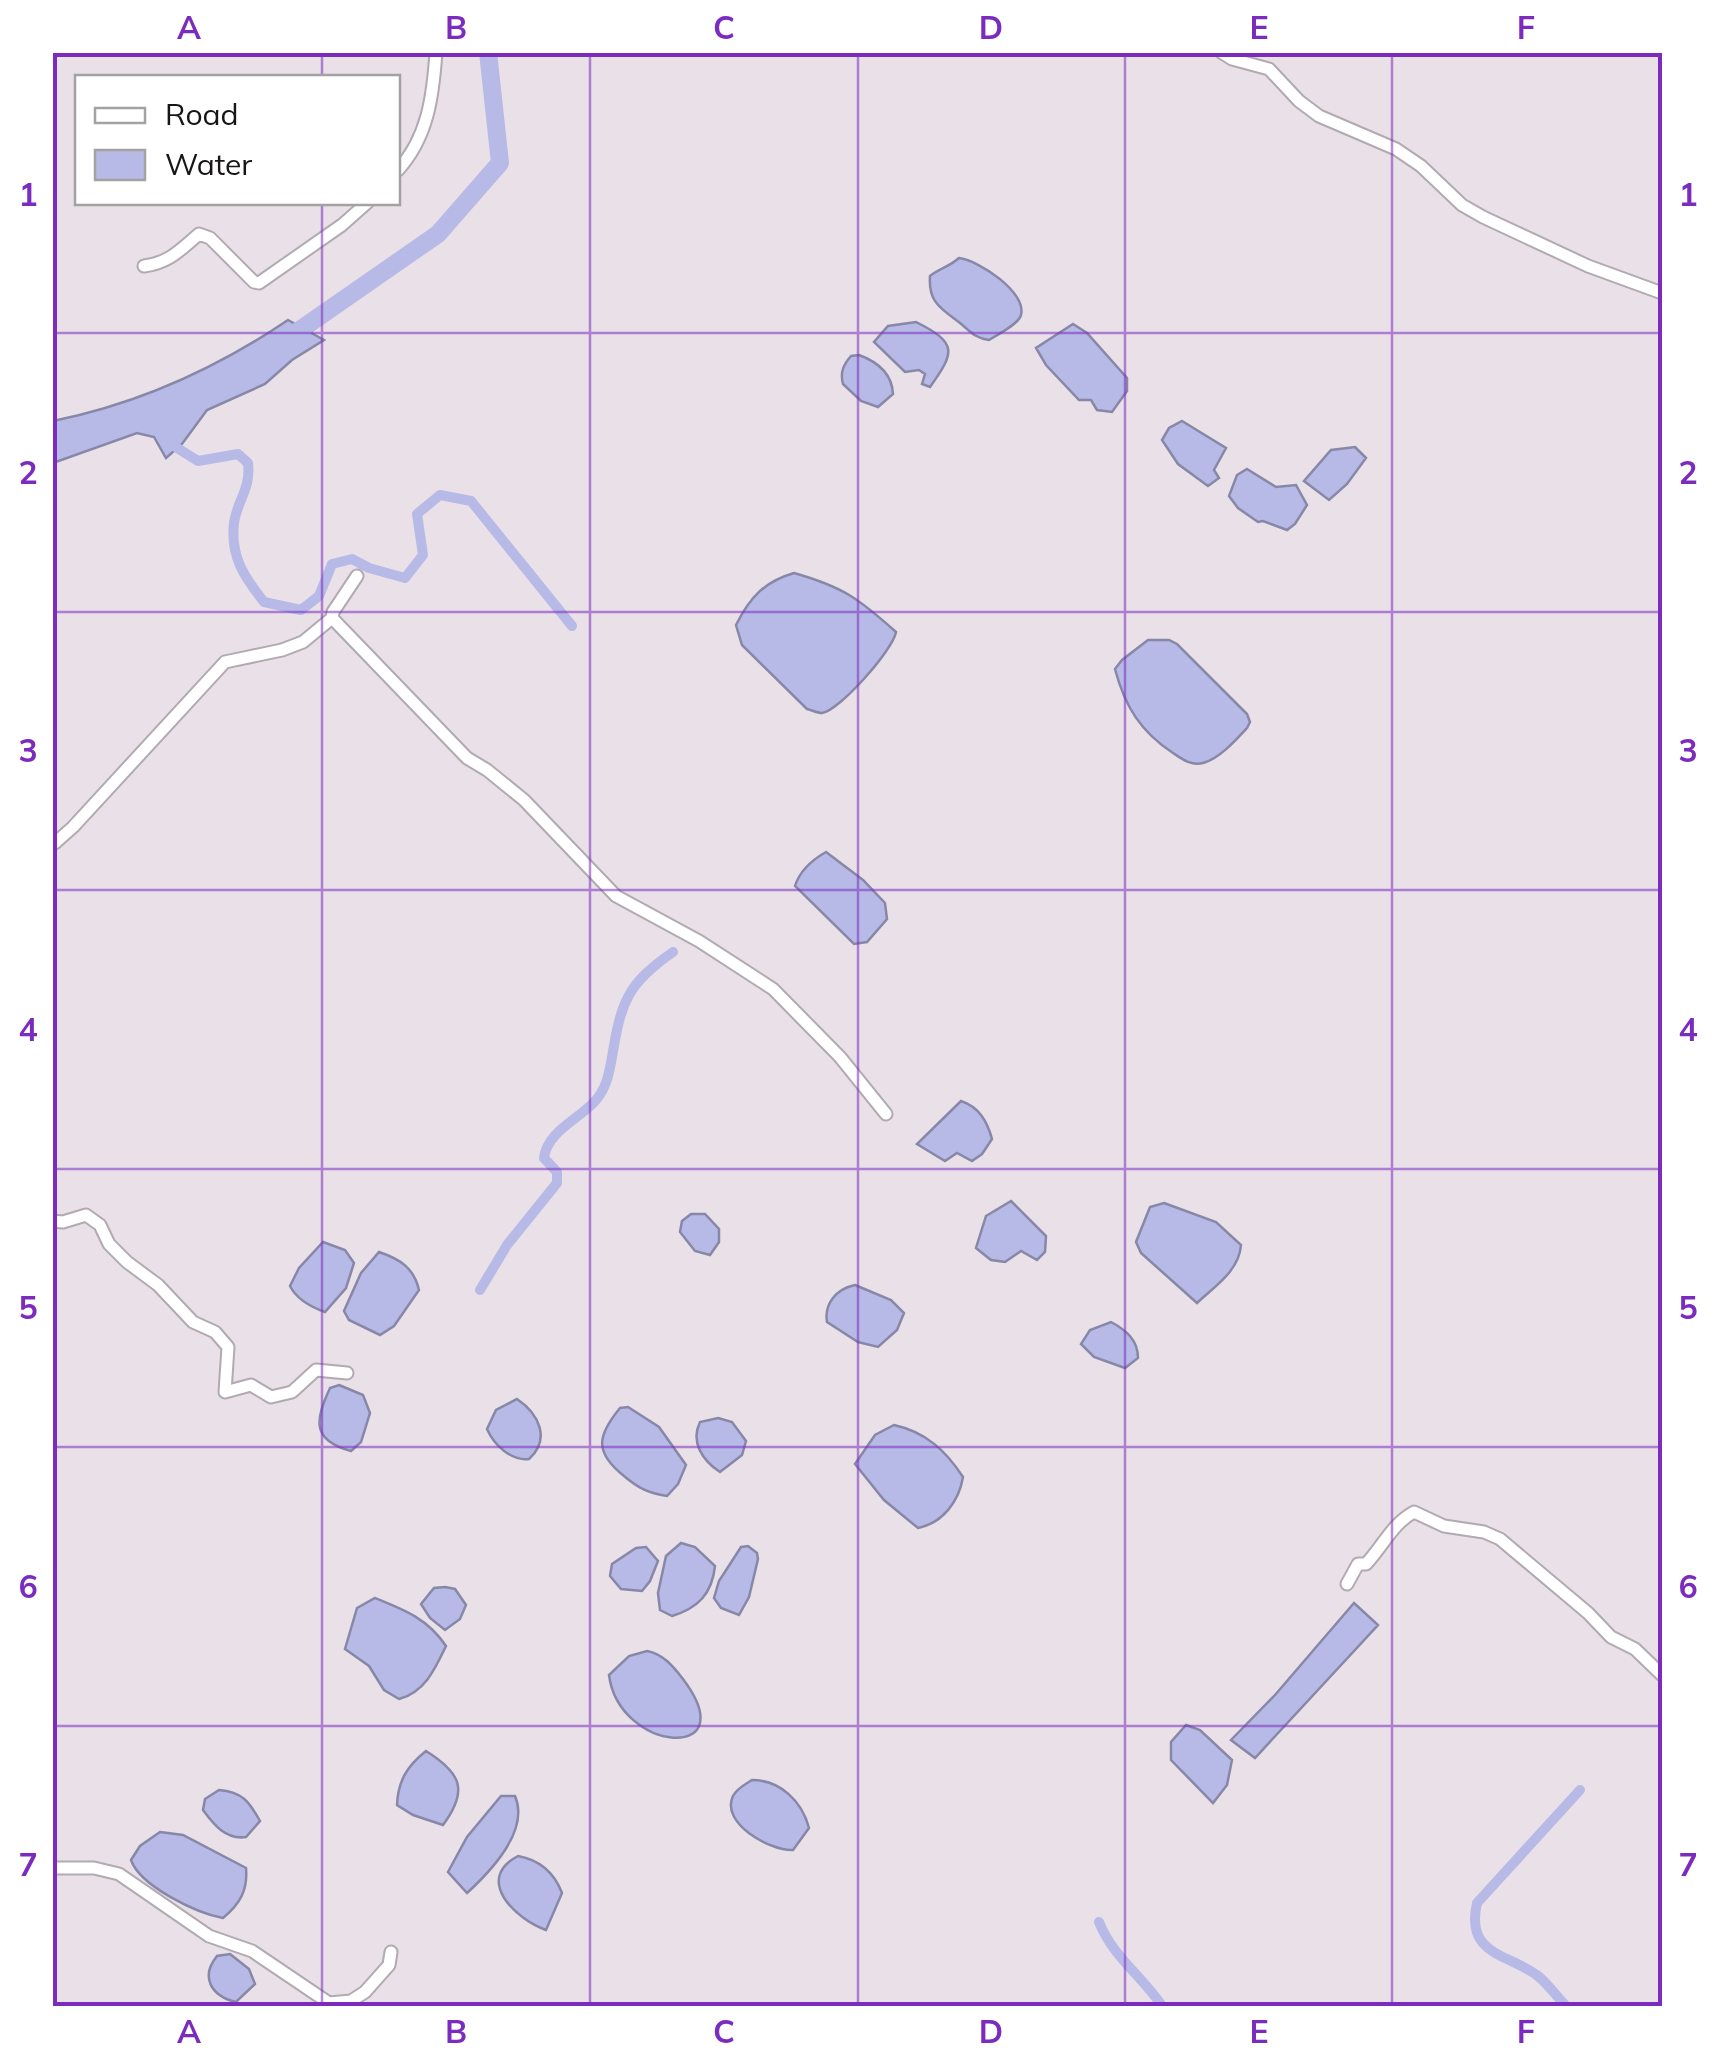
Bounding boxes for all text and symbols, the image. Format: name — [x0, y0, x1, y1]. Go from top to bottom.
text: A — [177, 7, 201, 47]
text: B — [445, 7, 467, 47]
text: C — [713, 7, 735, 47]
text: D — [979, 7, 1003, 47]
text: E — [1249, 7, 1269, 47]
text: F — [1517, 7, 1535, 47]
legend — [75, 75, 400, 205]
text: Road — [165, 95, 239, 133]
text: Water — [165, 145, 252, 183]
text: 1 — [18, 174, 38, 214]
text: 1 — [1678, 174, 1698, 214]
text: 2 — [18, 452, 38, 492]
text: 2 — [1678, 452, 1698, 492]
text: 3 — [18, 730, 38, 770]
text: 3 — [1678, 730, 1698, 770]
text: 4 — [18, 1009, 38, 1049]
text: 4 — [1678, 1009, 1698, 1049]
text: 5 — [18, 1287, 38, 1327]
text: 5 — [1678, 1287, 1698, 1327]
text: 6 — [18, 1566, 38, 1606]
text: 6 — [1678, 1566, 1698, 1606]
text: 7 — [18, 1844, 38, 1884]
text: 7 — [1678, 1844, 1698, 1884]
text: A — [177, 2011, 201, 2051]
text: B — [445, 2011, 467, 2051]
text: C — [713, 2011, 735, 2051]
text: D — [979, 2011, 1003, 2051]
text: E — [1249, 2011, 1269, 2051]
text: F — [1517, 2011, 1535, 2051]

